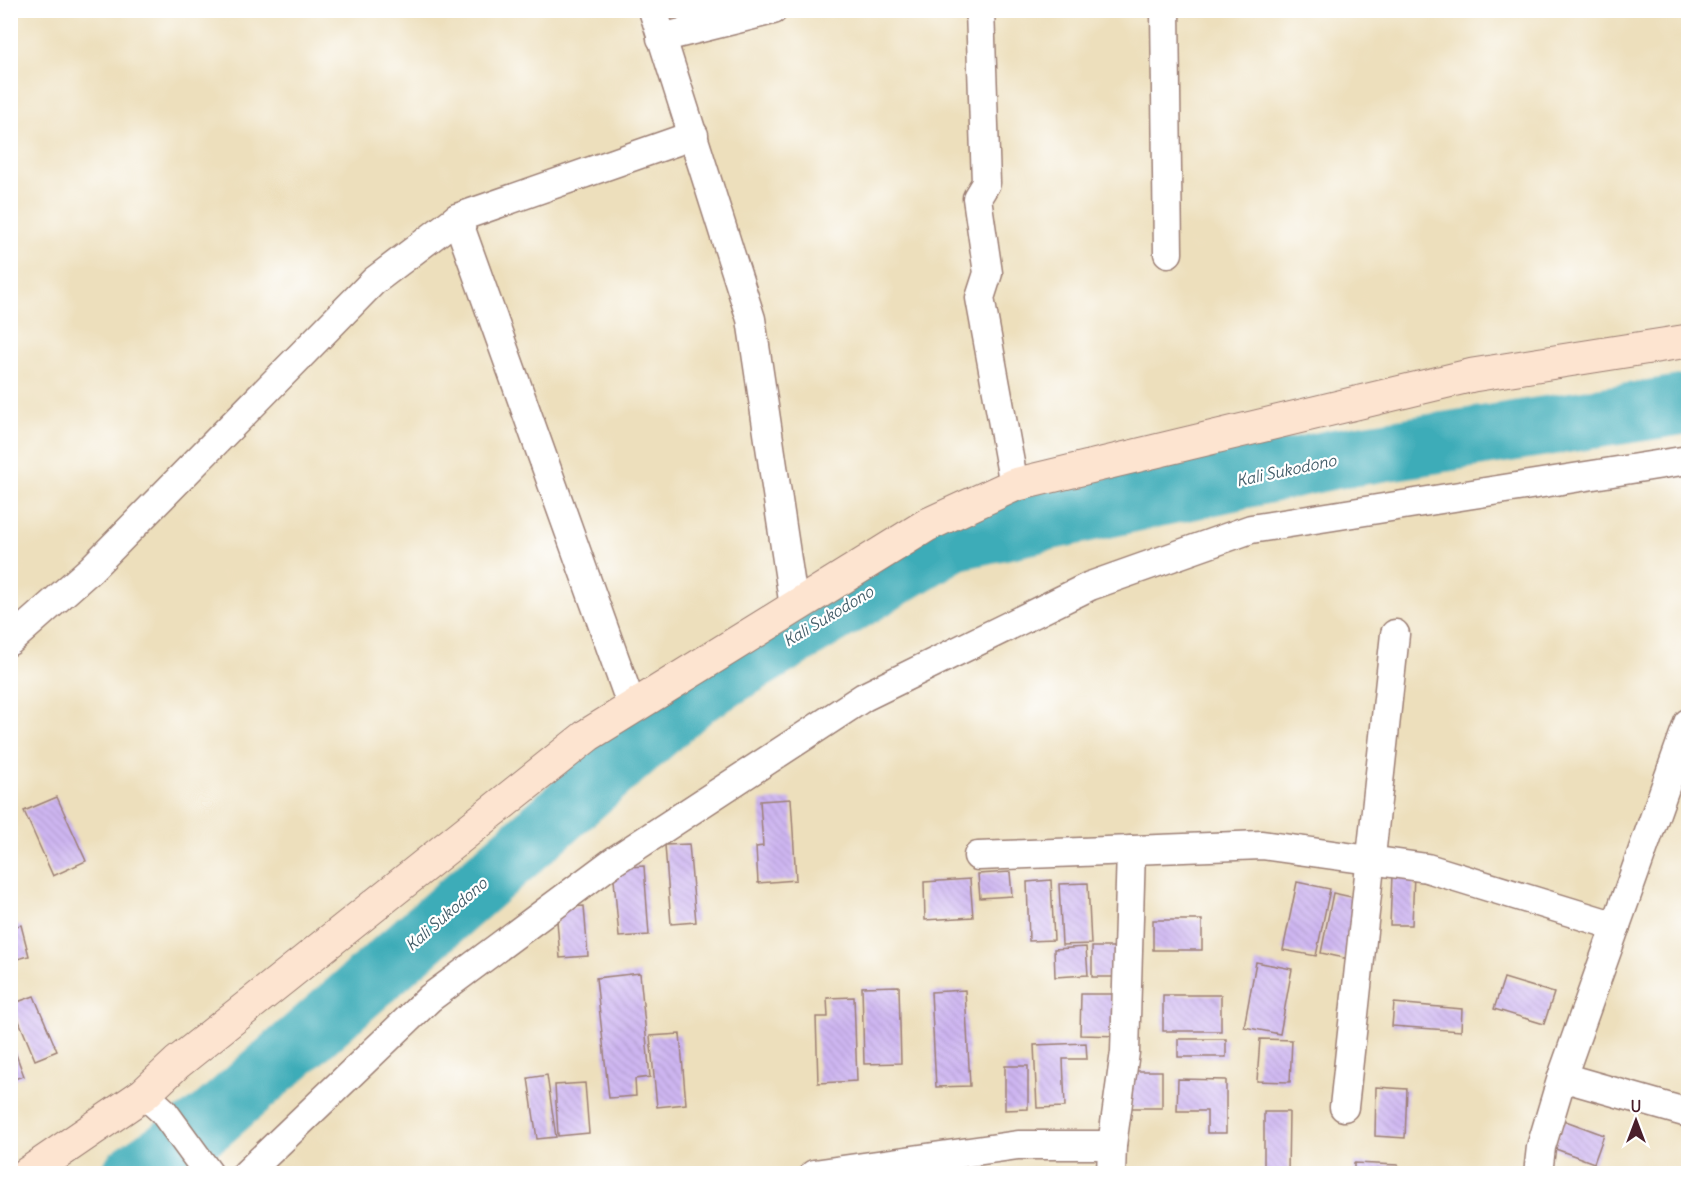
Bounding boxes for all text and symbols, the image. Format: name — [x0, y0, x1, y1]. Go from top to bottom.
water label: Kali Sukodono — [1234, 449, 1339, 490]
water label: Kali Sukodono — [779, 581, 878, 651]
water label: Kali Sukodono — [401, 872, 492, 955]
north arrow — [1606, 1091, 1666, 1151]
text: U — [1631, 1096, 1641, 1116]

